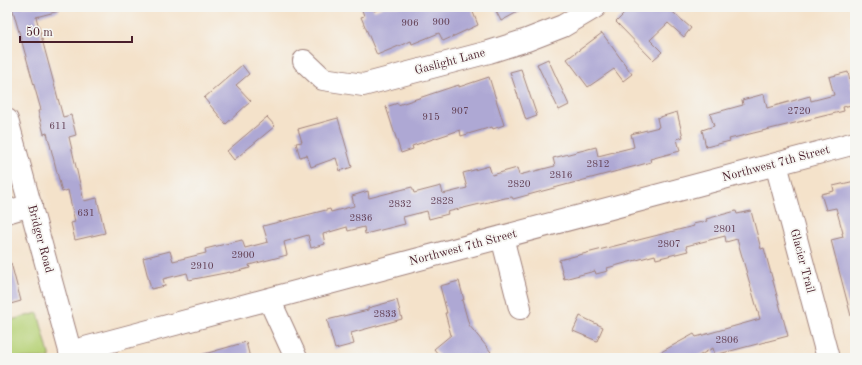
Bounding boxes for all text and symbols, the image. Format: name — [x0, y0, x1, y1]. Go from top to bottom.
house number: 900 — [432, 17, 450, 27]
scale bar — [20, 18, 132, 44]
house number: 906 — [401, 18, 419, 28]
text: 50 m — [26, 26, 53, 39]
street label: Gaslight Lane — [413, 47, 487, 77]
house number: 907 — [451, 106, 469, 116]
house number: 2720 — [787, 106, 811, 116]
house number: 915 — [422, 112, 440, 122]
house number: 611 — [49, 121, 67, 131]
street label: Northwest 7th Street — [721, 144, 831, 184]
house number: 2812 — [586, 159, 610, 169]
house number: 2816 — [549, 170, 573, 180]
house number: 2820 — [507, 179, 531, 189]
house number: 2828 — [430, 196, 454, 206]
house number: 2832 — [388, 199, 412, 209]
street label: Bridger Road — [25, 204, 55, 274]
house number: 631 — [77, 208, 95, 218]
house number: 2836 — [349, 213, 373, 223]
house number: 2801 — [713, 224, 737, 234]
street label: Northwest 7th Street — [408, 228, 518, 268]
street label: Glacier Trail — [788, 228, 816, 294]
house number: 2807 — [657, 239, 681, 249]
house number: 2900 — [231, 250, 255, 260]
house number: 2910 — [190, 261, 214, 271]
house number: 2833 — [373, 309, 397, 319]
house number: 2806 — [715, 335, 739, 345]

